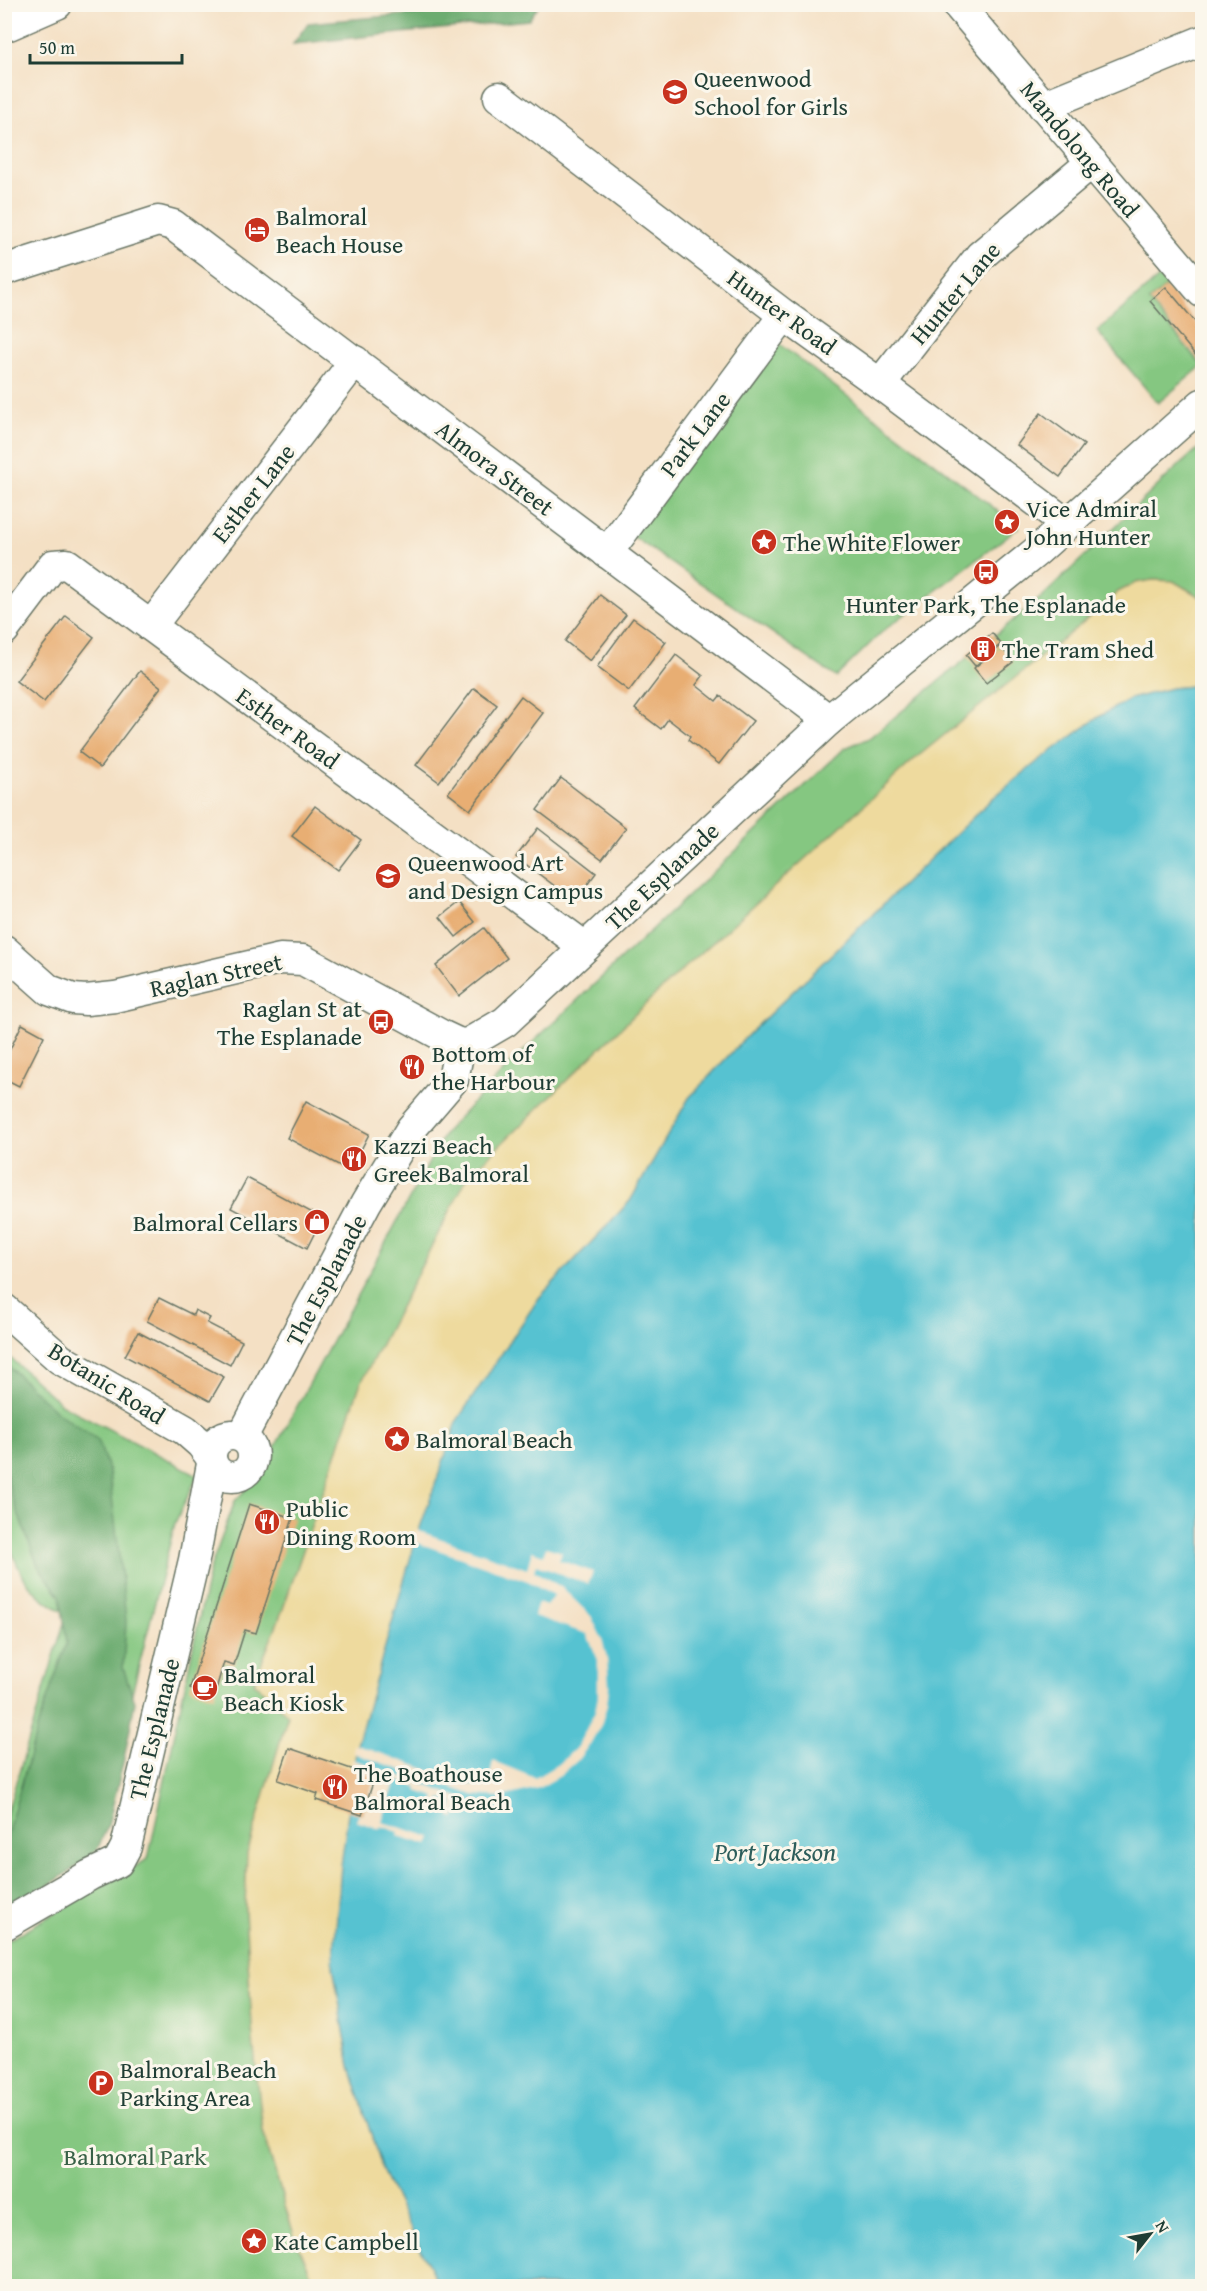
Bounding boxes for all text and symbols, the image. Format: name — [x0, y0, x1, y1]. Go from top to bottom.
scale bar — [30, 27, 182, 65]
text: 50 m — [39, 34, 75, 61]
place label: Queenwood School for Girls — [694, 61, 848, 124]
street label: Mandolong Road — [1012, 73, 1148, 225]
school or university icon: Queenwood School for Girls — [660, 77, 690, 107]
place label: Balmoral Beach House — [276, 199, 403, 262]
hotel icon: Balmoral Beach House — [242, 215, 272, 245]
street label: Hunter Lane — [901, 234, 1009, 352]
street label: Hunter Road — [720, 260, 844, 364]
street label: Park Lane — [651, 384, 739, 484]
street label: Almora Street — [429, 412, 562, 524]
street label: Esther Lane — [203, 436, 303, 550]
place label: Vice Admiral John Hunter — [1023, 491, 1157, 554]
place icon: Vice Admiral John Hunter — [992, 507, 1022, 537]
place label: The White Flower — [783, 525, 960, 560]
place icon: The White Flower — [749, 527, 779, 557]
bus stop icon: Hunter Park, The Esplanade — [971, 557, 1001, 587]
place label: Hunter Park, The Esplanade — [846, 587, 1126, 622]
place label: The Tram Shed — [1002, 632, 1154, 667]
building icon: The Tram Shed — [968, 634, 998, 664]
street label: Esther Road — [229, 678, 347, 778]
street label: The Esplanade — [597, 814, 727, 938]
place label: Queenwood Art and Design Campus — [408, 845, 603, 908]
school or university icon: Queenwood Art and Design Campus — [373, 861, 403, 891]
street label: Raglan Street — [146, 944, 286, 1006]
place label: Raglan St at The Esplanade — [217, 991, 363, 1054]
bus stop icon: Raglan St at The Esplanade — [366, 1007, 396, 1037]
place label: Bottom of the Harbour — [432, 1036, 555, 1099]
restaurant icon: Bottom of the Harbour — [397, 1052, 427, 1082]
place label: Kazzi Beach Greek Balmoral — [374, 1128, 529, 1191]
restaurant icon: Kazzi Beach Greek Balmoral — [339, 1144, 369, 1174]
place label: Balmoral Cellars — [133, 1205, 298, 1240]
shop icon: Balmoral Cellars — [302, 1207, 332, 1237]
street label: The Esplanade — [276, 1208, 376, 1352]
street label: Botanic Road — [42, 1333, 172, 1433]
place label: Balmoral Beach — [416, 1422, 573, 1457]
place icon: Balmoral Beach — [382, 1424, 412, 1454]
place label: Public Dining Room — [286, 1491, 417, 1554]
restaurant icon: Public Dining Room — [252, 1507, 282, 1537]
street label: The Esplanade — [119, 1654, 189, 1804]
place label: Balmoral Beach Kiosk — [224, 1657, 345, 1720]
cafe icon: Balmoral Beach Kiosk — [190, 1673, 220, 1703]
place label: The Boathouse Balmoral Beach — [354, 1756, 511, 1819]
restaurant icon: The Boathouse Balmoral Beach — [320, 1772, 350, 1802]
water label: Port Jackson — [713, 1832, 836, 1871]
place label: Balmoral Beach Parking Area — [120, 2052, 277, 2115]
parking icon: Balmoral Beach Parking Area — [86, 2068, 116, 2098]
park label: Balmoral Park — [64, 2139, 207, 2174]
north arrow — [1120, 2204, 1180, 2264]
text: N — [1150, 2216, 1176, 2237]
place label: Kate Campbell — [274, 2224, 419, 2259]
place icon: Kate Campbell — [239, 2226, 269, 2256]

